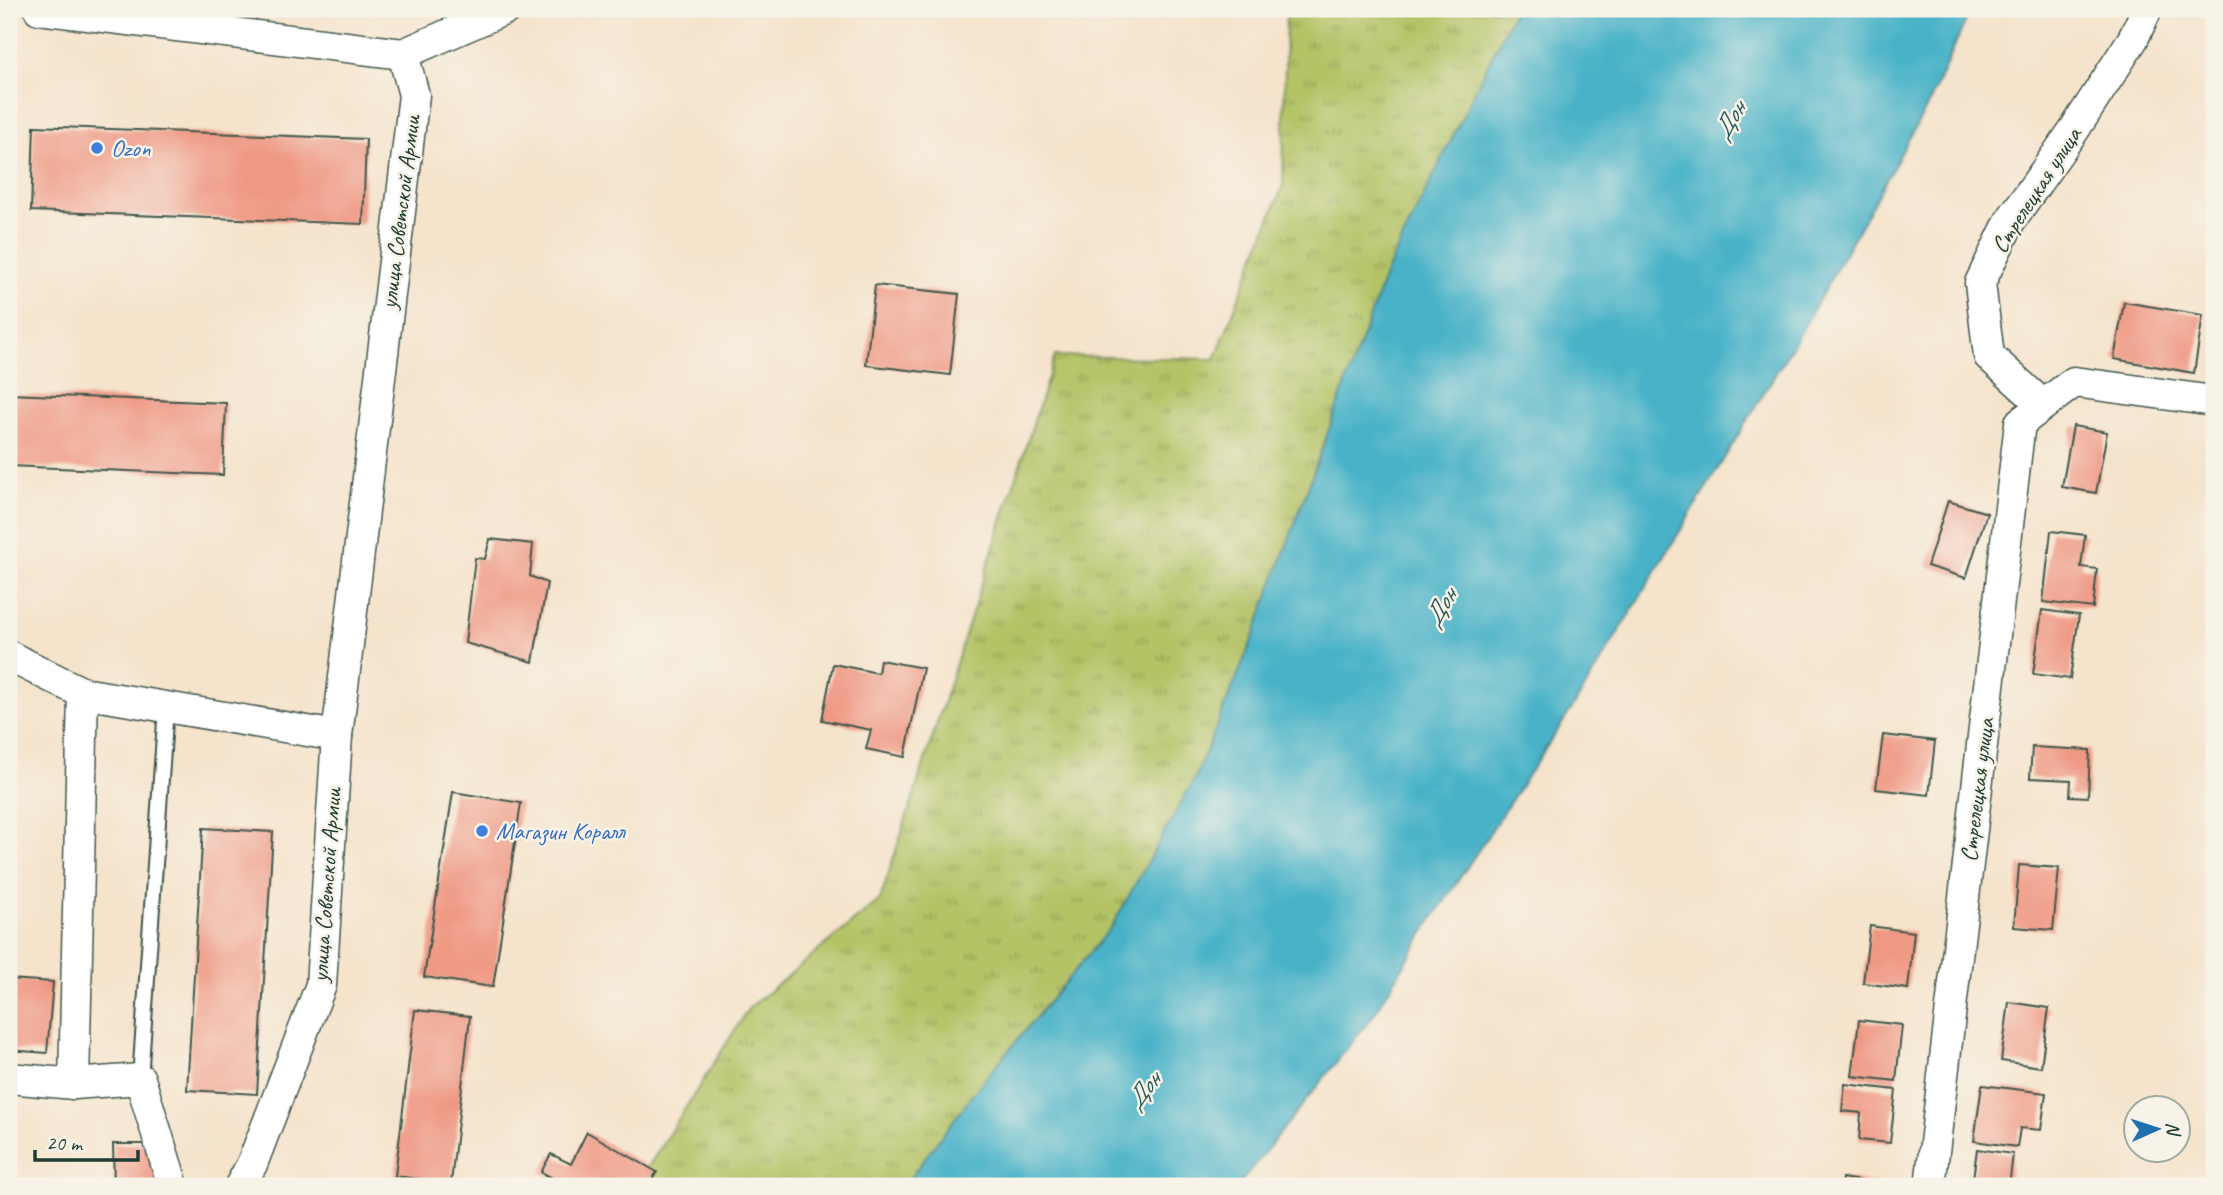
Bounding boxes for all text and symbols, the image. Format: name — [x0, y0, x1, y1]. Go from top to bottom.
water label: Дон — [1705, 92, 1756, 146]
street label: улица Советской Армии — [373, 112, 427, 313]
street label: Стрелецкая улица — [1984, 120, 2089, 259]
place label: Ozon — [111, 133, 151, 163]
marker: Ozon — [89, 140, 105, 156]
water label: Дон — [1416, 579, 1467, 633]
street label: Стрелецкая улица — [1953, 715, 2001, 863]
street label: улица Советской Армии — [304, 785, 348, 985]
place label: Магазин Коралл — [496, 816, 627, 846]
marker: Магазин Коралл — [474, 823, 490, 839]
water label: Дон — [1118, 1062, 1171, 1117]
north arrow — [2122, 1094, 2192, 1164]
scale bar — [35, 1118, 138, 1162]
text: N — [2161, 1122, 2185, 1138]
text: 20 m — [46, 1130, 84, 1156]

